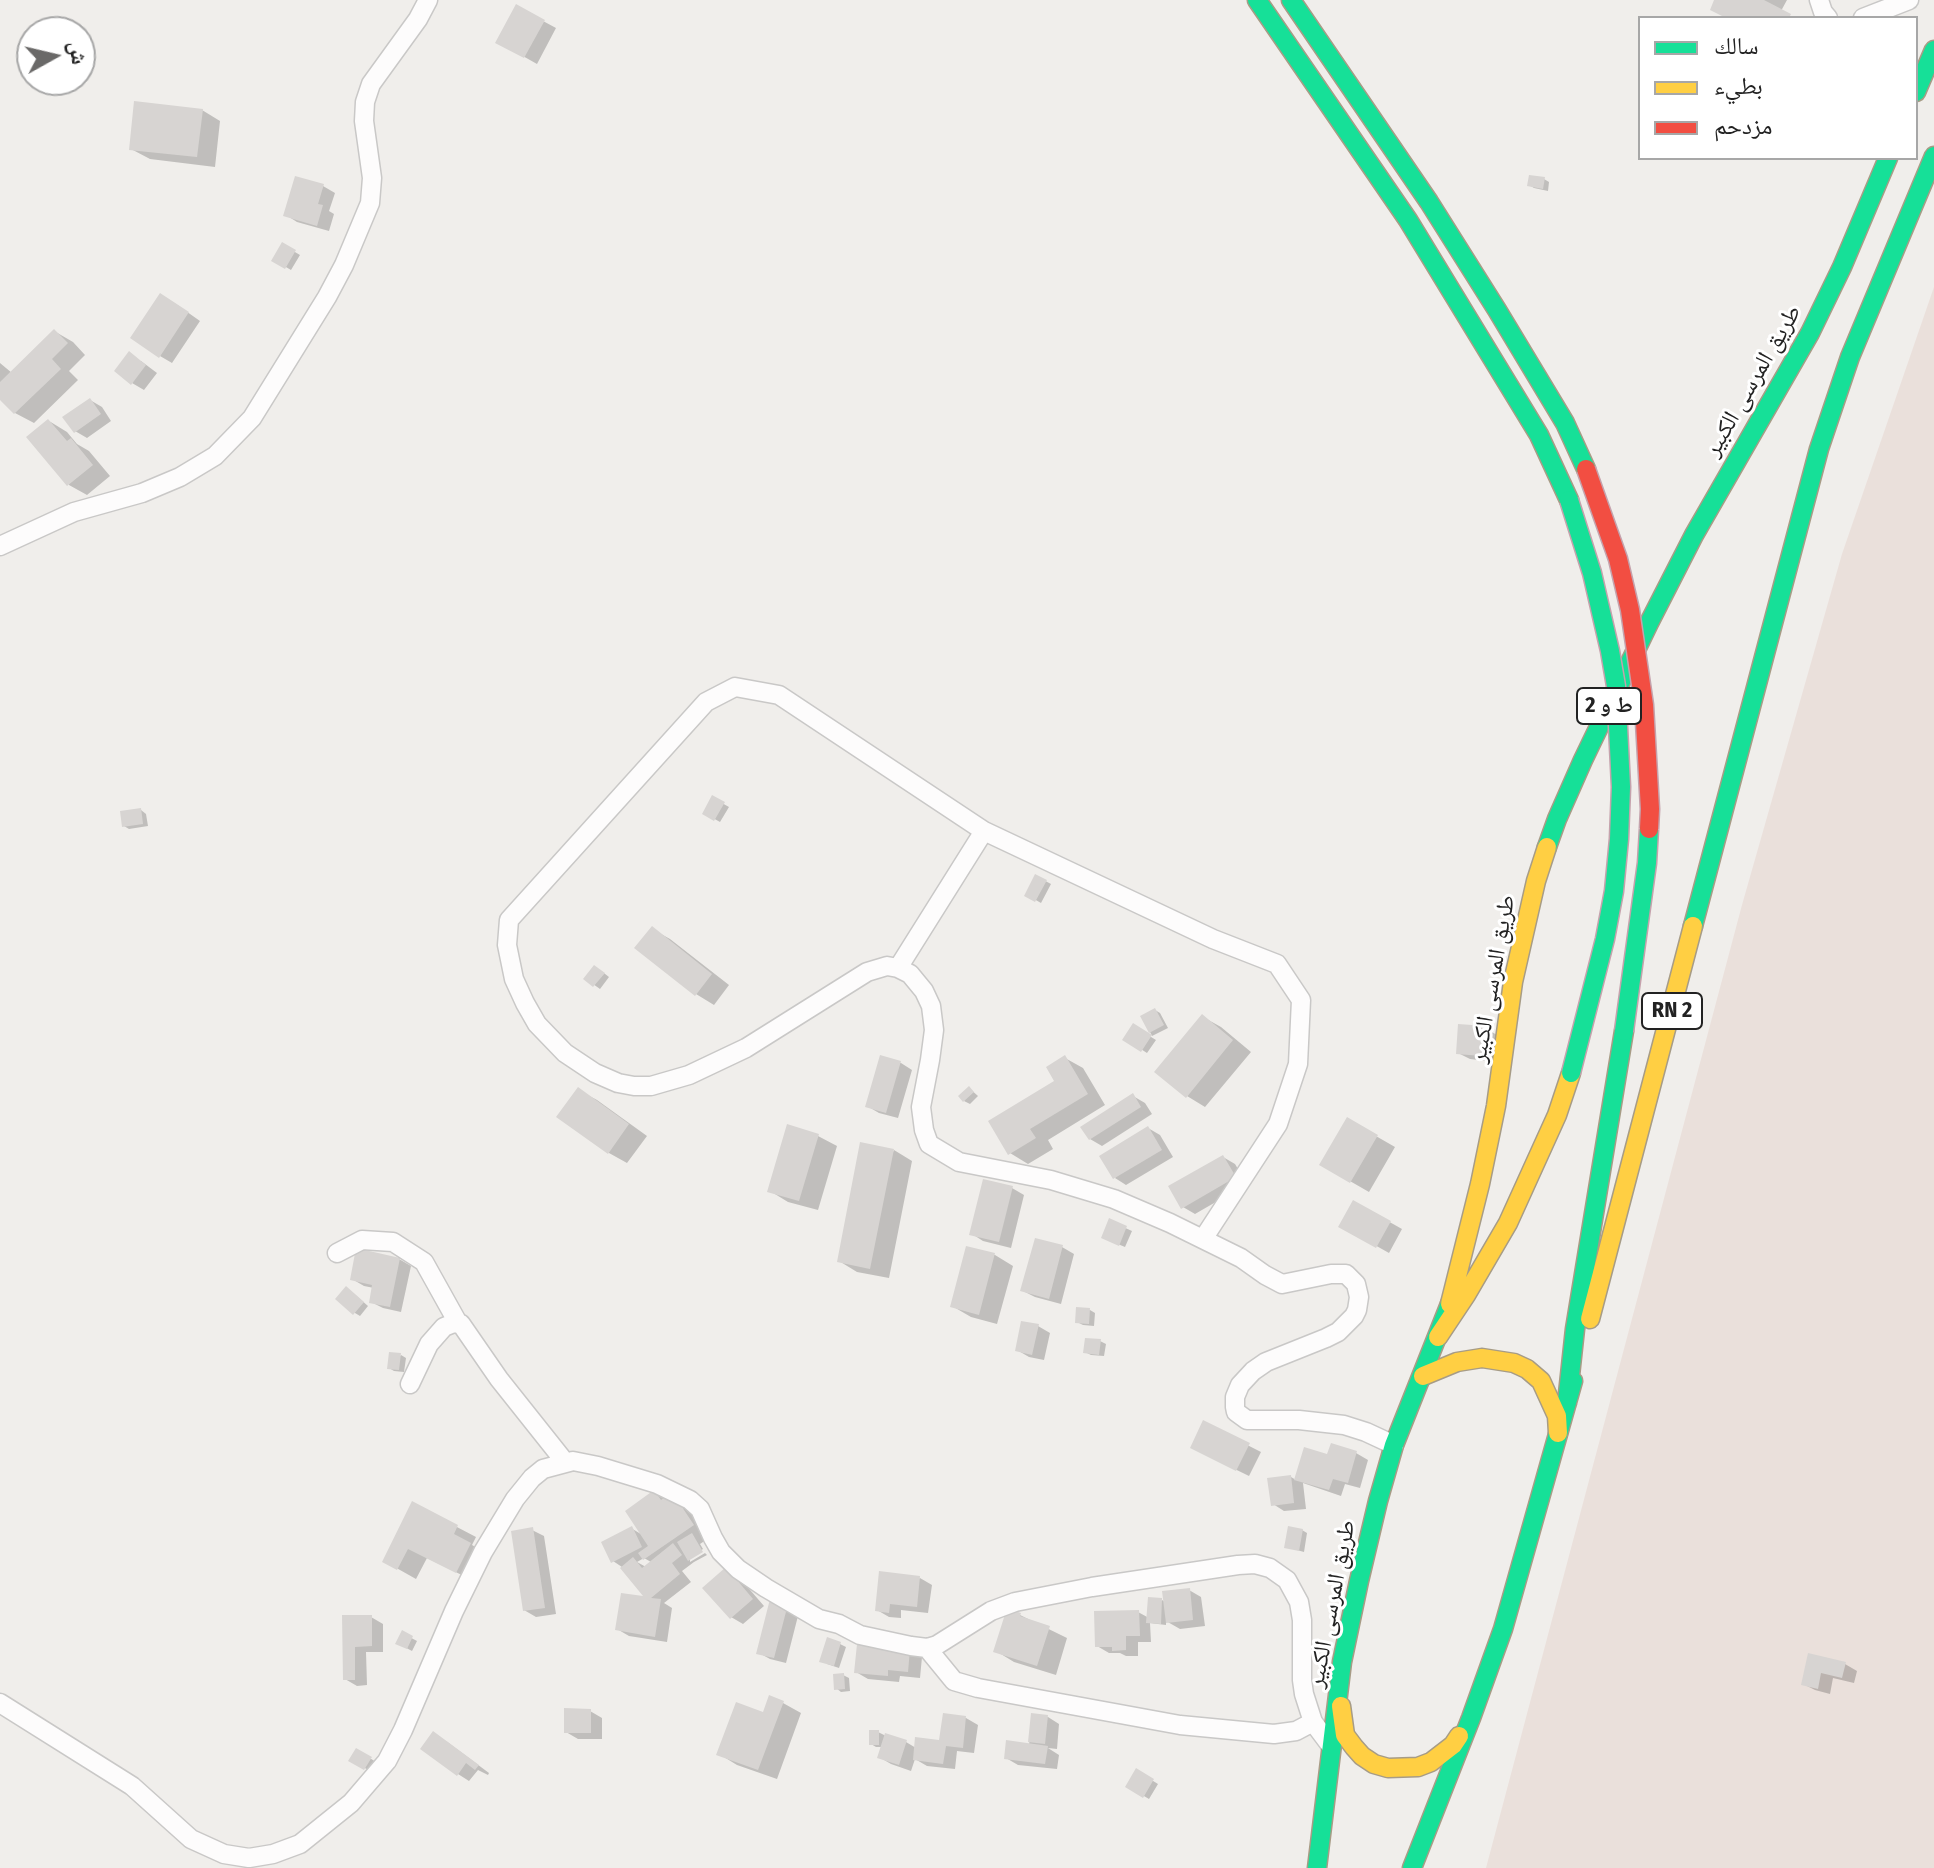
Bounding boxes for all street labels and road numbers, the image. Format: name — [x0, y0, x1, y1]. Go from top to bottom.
street label: طريق المرسى الكبير — [1698, 300, 1808, 462]
road number: ط و 2 — [1577, 688, 1641, 724]
street label: طريق المرسى الكبير — [1464, 893, 1522, 1065]
road number: RN 2 — [1642, 993, 1702, 1029]
street label: طريق المرسى الكبير — [1302, 1518, 1362, 1690]

